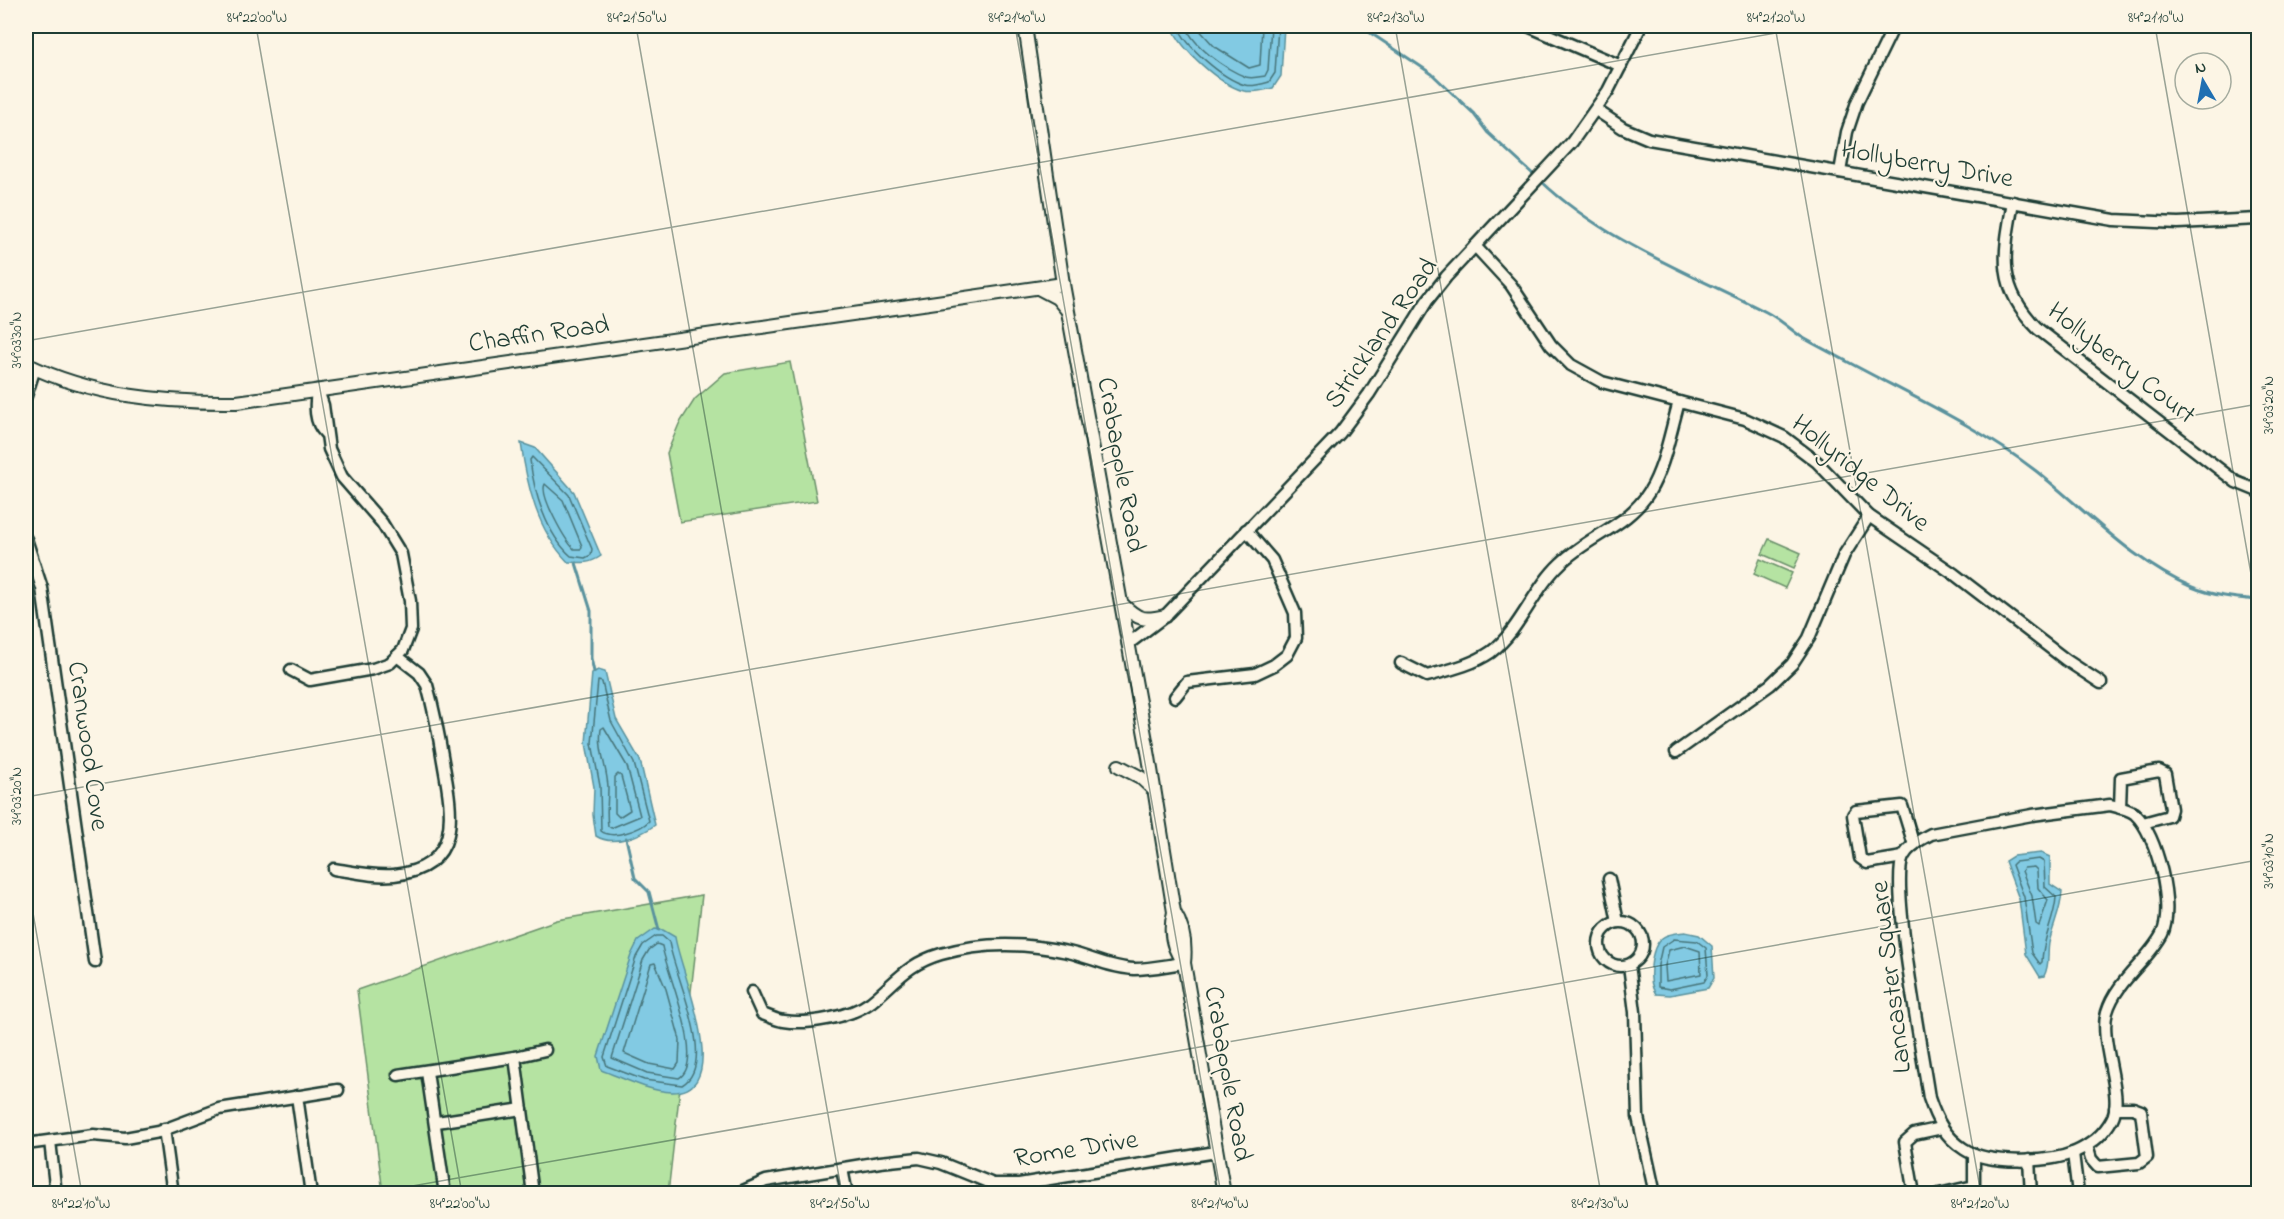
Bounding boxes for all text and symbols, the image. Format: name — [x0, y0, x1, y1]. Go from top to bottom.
text: 84°22'00"W — [227, 7, 287, 29]
text: 84°21'50"W — [607, 7, 667, 29]
text: 84°21'40"W — [988, 7, 1046, 29]
text: 84°21'30"W — [1367, 7, 1425, 29]
text: 84°21'20"W — [1747, 7, 1805, 29]
text: 84°21'10"W — [2128, 7, 2184, 29]
north arrow — [2173, 51, 2233, 111]
text: N — [2193, 55, 2208, 81]
street label: Hollyberry Drive — [1838, 131, 2017, 199]
street label: Strickland Road — [1315, 251, 1449, 417]
street label: Hollyberry Court — [2038, 293, 2204, 435]
street label: Chaffin Road — [466, 306, 612, 364]
text: 34°03'30"N — [6, 312, 28, 368]
street label: Crabapple Road — [1085, 374, 1155, 556]
text: 34°03'20"N — [2258, 376, 2280, 434]
street label: Hollyridge Drive — [1782, 406, 1939, 543]
street label: Cranwood Cove — [56, 659, 118, 834]
text: 34°03'20"N — [6, 767, 28, 825]
text: 34°03'10"N — [2258, 833, 2280, 889]
street label: Lancaster Square — [1861, 878, 1923, 1075]
street label: Crabapple Road — [1192, 983, 1262, 1165]
street label: Rome Drive — [1011, 1121, 1142, 1179]
text: 84°22'10"W — [52, 1193, 110, 1215]
text: 84°22'00"W — [430, 1193, 490, 1215]
text: 84°21'50"W — [810, 1193, 870, 1215]
text: 84°21'40"W — [1191, 1193, 1249, 1215]
text: 84°21'30"W — [1571, 1193, 1629, 1215]
text: 84°21'20"W — [1951, 1193, 2009, 1215]

